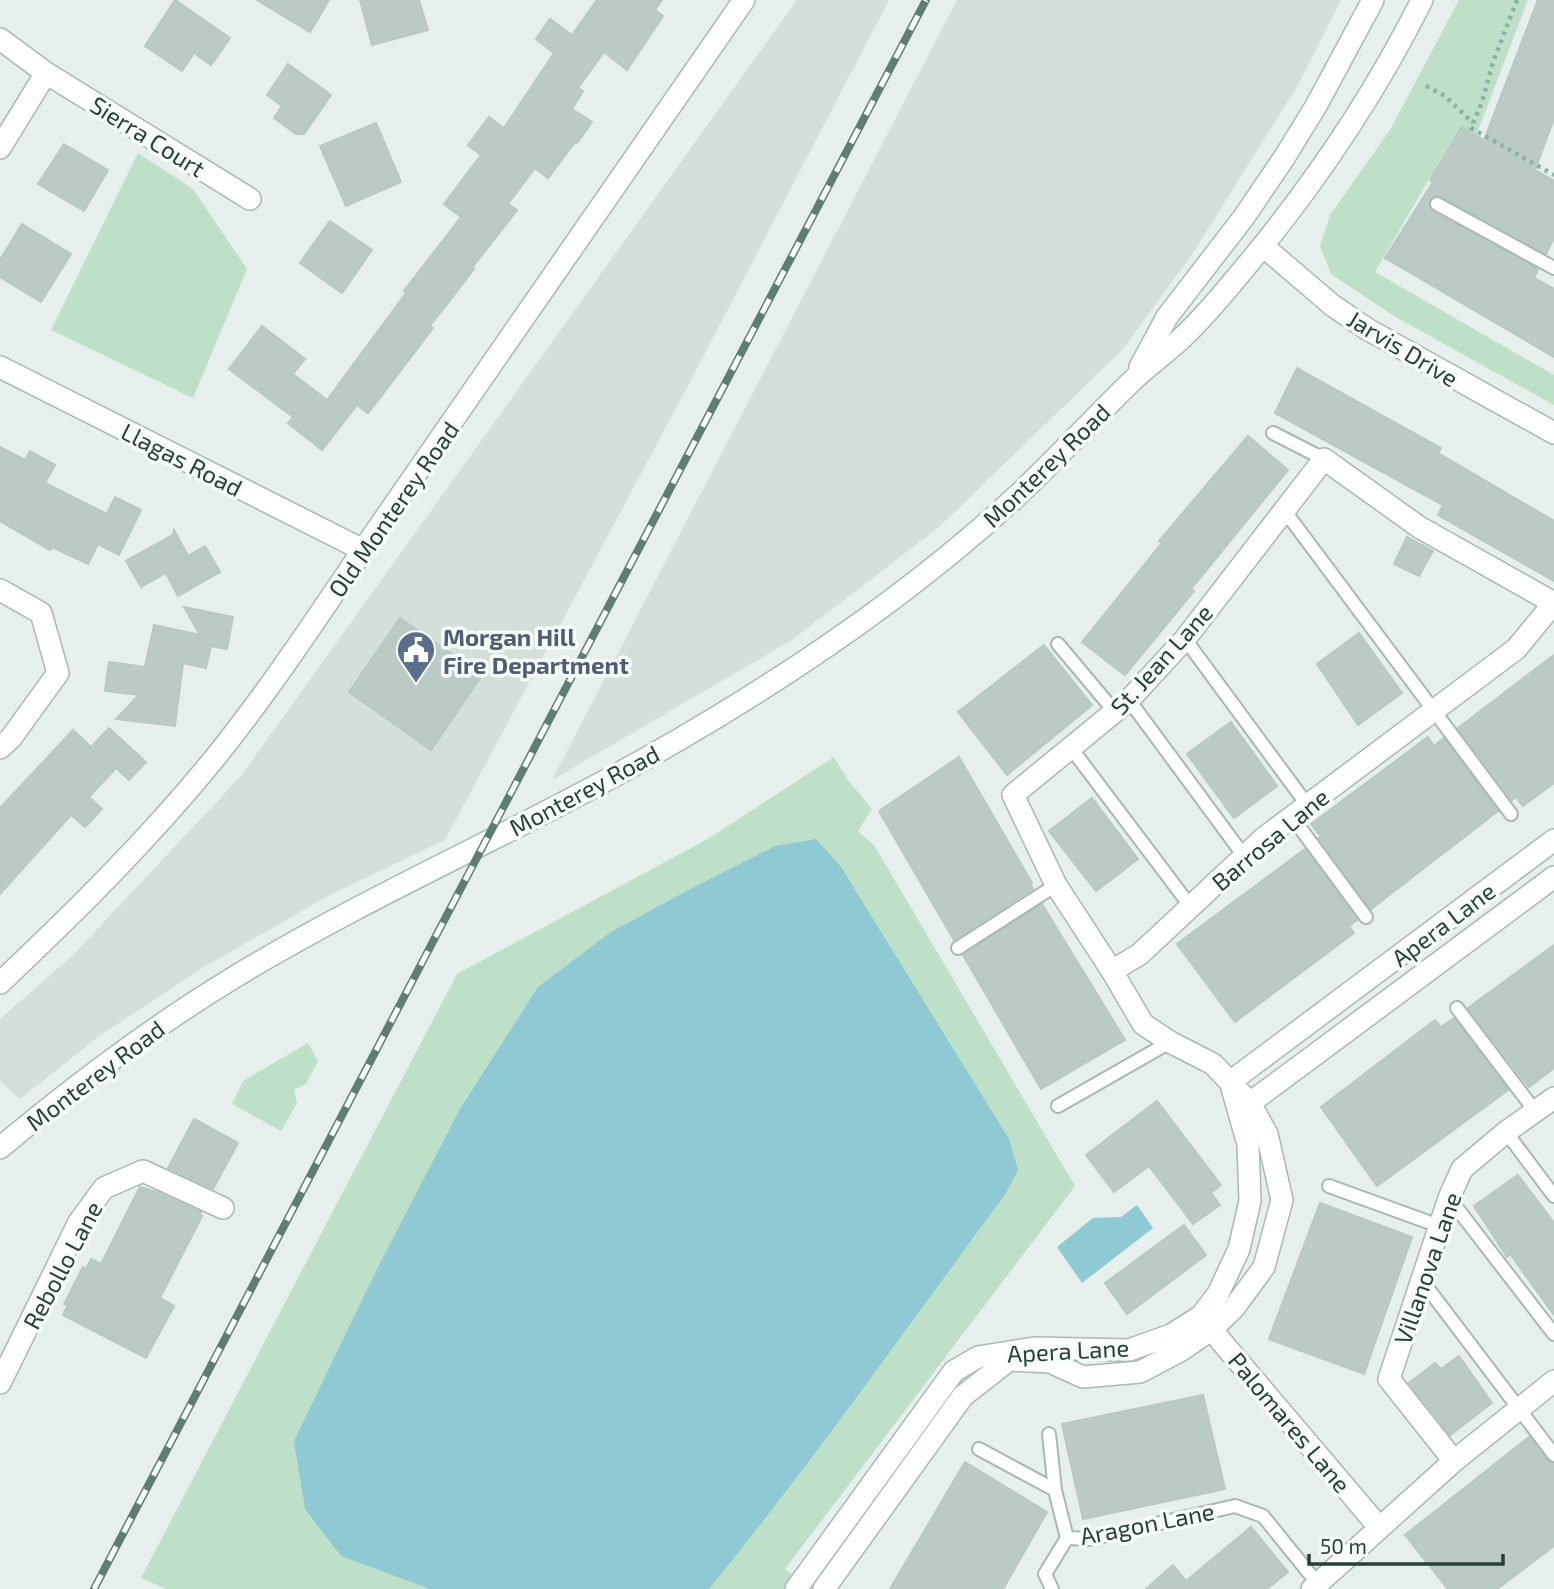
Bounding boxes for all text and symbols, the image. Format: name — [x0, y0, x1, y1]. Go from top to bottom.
street label: Sierra Court — [85, 89, 211, 183]
street label: Jarvis Drive — [1342, 304, 1464, 392]
street label: Monterey Road — [976, 397, 1116, 533]
street label: Llagas Road — [117, 416, 247, 502]
street label: Old Monterey Road — [322, 416, 464, 602]
street label: St. Jean Lane — [1104, 598, 1218, 720]
place label: Morgan Hill Fire Department — [443, 622, 629, 679]
public building icon: Morgan Hill Fire Department — [395, 629, 437, 684]
street label: Monterey Road — [504, 738, 664, 842]
street label: Barrosa Lane — [1206, 782, 1334, 896]
street label: Apera Lane — [1385, 876, 1501, 972]
street label: Monterey Road — [20, 1014, 170, 1136]
street label: Villanova Lane — [1387, 1188, 1467, 1348]
street label: Rebollo Lane — [16, 1196, 108, 1334]
street label: Apera Lane — [1006, 1332, 1130, 1368]
street label: Palomares Lane — [1223, 1346, 1357, 1498]
street label: Aragon Lane — [1077, 1496, 1217, 1550]
scale bar — [1309, 1522, 1503, 1566]
text: 50 m — [1320, 1533, 1367, 1558]

